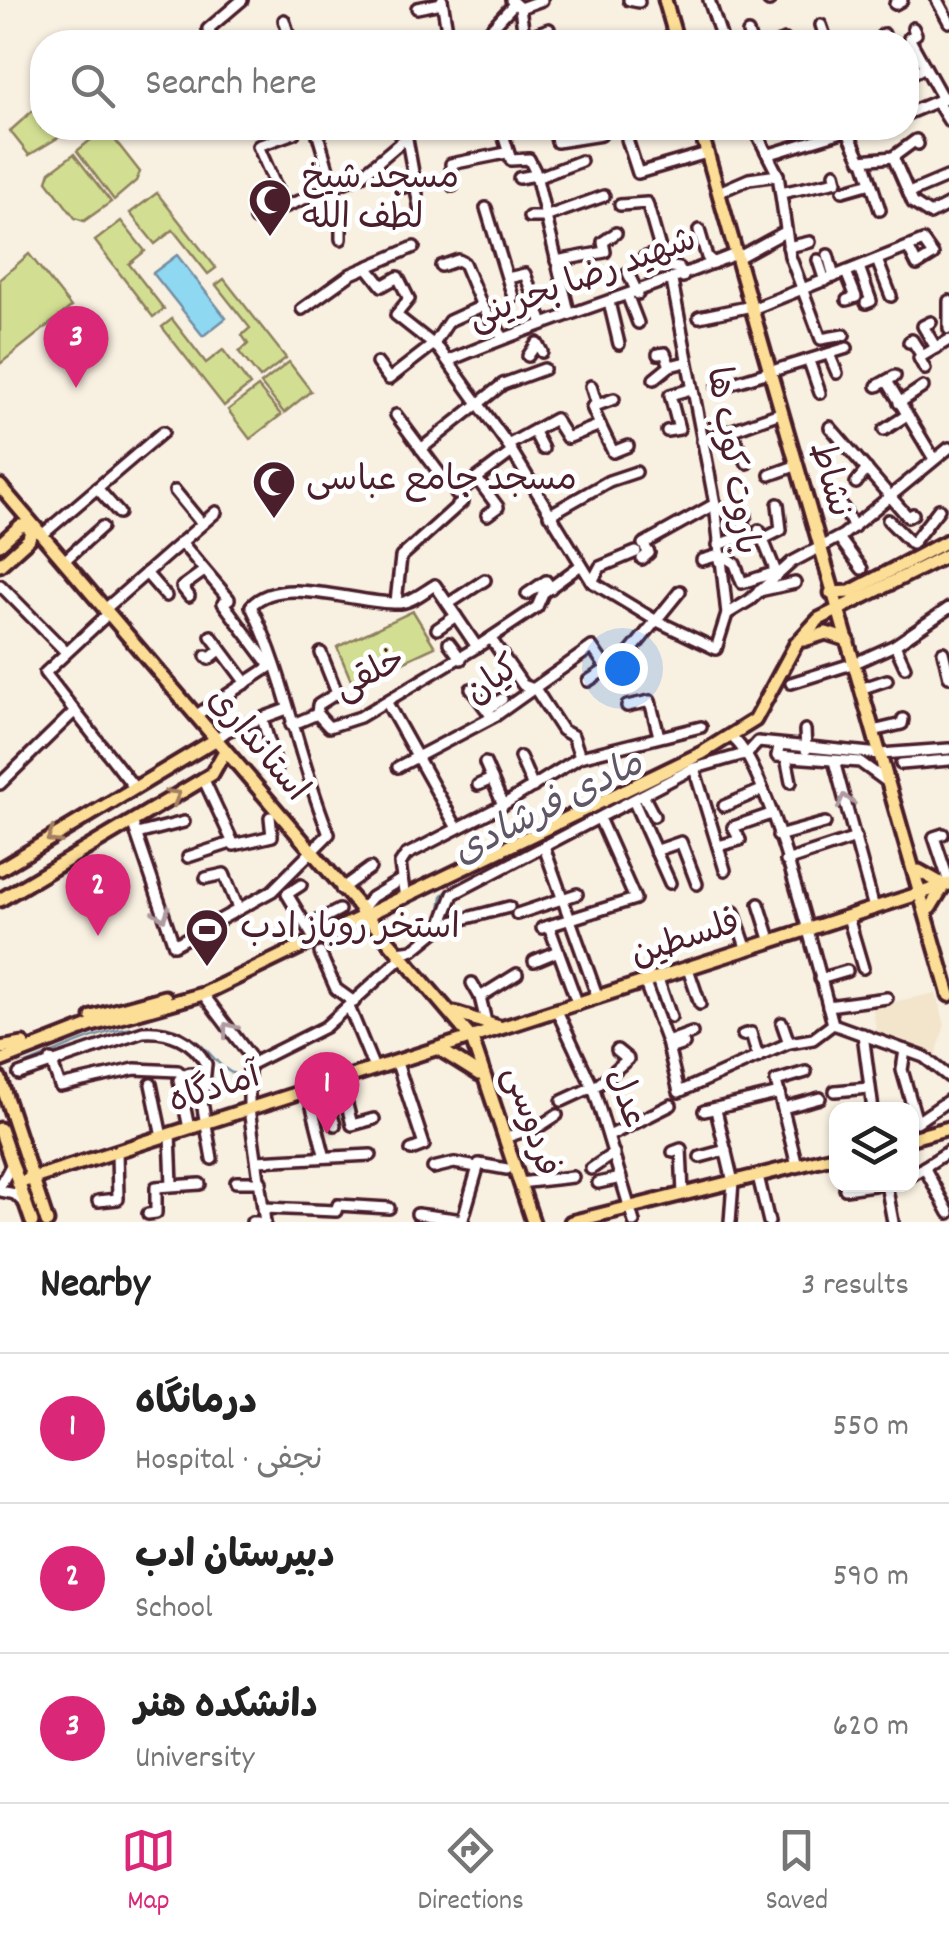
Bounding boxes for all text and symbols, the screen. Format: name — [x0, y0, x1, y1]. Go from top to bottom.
search box — [30, 30, 919, 140]
icon: search — [65, 58, 120, 113]
text: Search here — [145, 58, 317, 113]
place label: مسجد شیخ لطف الله — [302, 155, 459, 245]
mosque icon: مسجد شیخ لطف الله — [247, 177, 293, 238]
street label: شهید رضا بحرینی — [462, 217, 704, 345]
pin: 3 — [44, 306, 108, 388]
street label: باروت کوب ها — [690, 363, 770, 559]
street label: نشاط — [793, 436, 863, 524]
place label: مسجد جامع عباسی — [306, 457, 577, 507]
mosque icon: مسجد جامع عباسی — [251, 459, 297, 520]
street label: خلقی — [326, 637, 416, 715]
your location — [597, 643, 648, 694]
street label: کیان — [456, 645, 532, 719]
street label: استانداری — [193, 678, 319, 814]
water label: مادی فرشادی — [444, 738, 654, 882]
one-way arrow — [163, 789, 181, 808]
one-way arrow — [836, 792, 857, 810]
one-way arrow — [45, 825, 63, 844]
pin: 2 — [66, 854, 130, 936]
street label: فلسطین — [625, 900, 747, 982]
one-way arrow — [150, 904, 171, 921]
place label: استخر روباز ادب — [240, 905, 460, 955]
sports icon: استخر روباز ادب — [184, 907, 230, 968]
one-way arrow — [223, 1022, 240, 1040]
pin: 1 — [294, 1052, 360, 1134]
street label: آمادگاه — [163, 1053, 268, 1129]
street label: فردوسی — [488, 1060, 570, 1184]
street label: عدل — [591, 1062, 657, 1136]
map controls — [829, 1102, 919, 1192]
button: layers — [829, 1102, 919, 1192]
text: Nearby — [40, 1257, 150, 1317]
text: 3 results — [801, 1264, 909, 1310]
text: درمانگاه — [135, 1377, 257, 1432]
text: 1 — [69, 1405, 76, 1451]
text: 550 m — [833, 1405, 909, 1451]
text: Hospital · نجفی — [135, 1439, 323, 1485]
text: دبیرستان ادب — [135, 1531, 335, 1586]
text: 2 — [66, 1555, 79, 1601]
text: 590 m — [833, 1555, 909, 1601]
text: School — [135, 1587, 213, 1633]
text: دانشکده هنر — [135, 1681, 318, 1736]
text: 3 — [65, 1705, 80, 1751]
text: 620 m — [833, 1705, 909, 1751]
text: University — [135, 1737, 254, 1783]
tab: Map — [121, 1823, 176, 1923]
tab: Directions — [418, 1823, 524, 1923]
tab: Saved — [766, 1823, 828, 1923]

